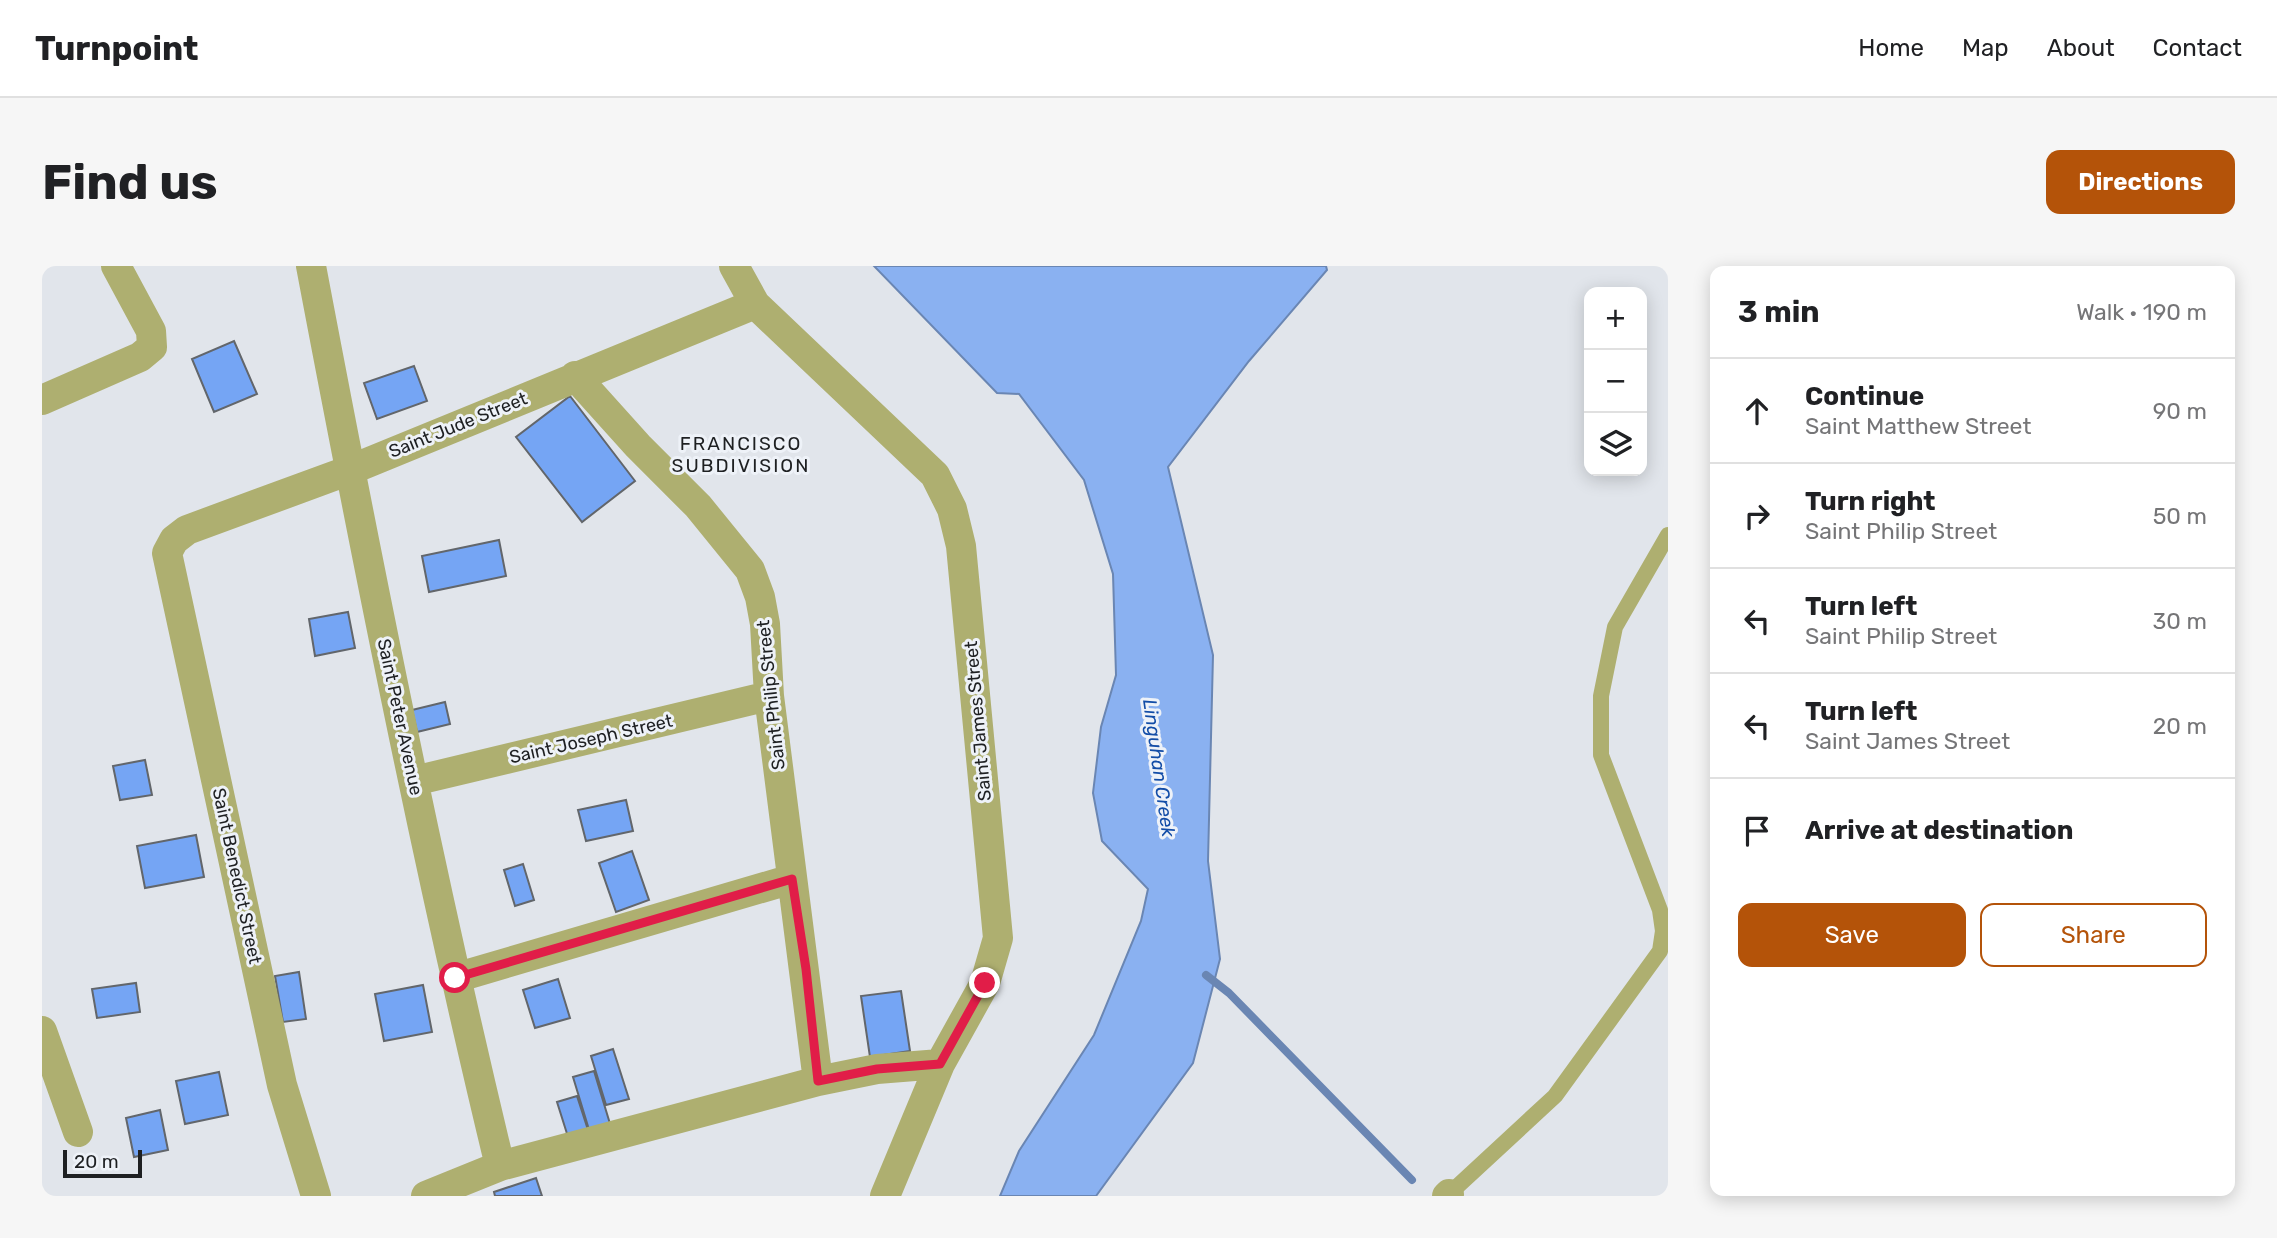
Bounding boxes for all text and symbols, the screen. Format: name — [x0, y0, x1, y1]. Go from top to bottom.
text: Turnpoint — [35, 29, 198, 68]
text: Home — [1858, 34, 1924, 62]
text: Map — [1962, 34, 2009, 62]
text: About — [2047, 34, 2115, 62]
text: Contact — [2153, 34, 2242, 62]
button: Directions — [2046, 150, 2235, 214]
text: Find us — [42, 153, 218, 211]
map controls — [1584, 287, 1647, 476]
button: + — [1584, 287, 1647, 350]
text: 3 min — [1738, 294, 1820, 330]
text: Walk · 190 m — [2076, 298, 2207, 326]
button: − — [1584, 350, 1647, 413]
text: Continue — [1805, 381, 1924, 412]
street label: Saint Jude Street — [386, 387, 530, 463]
icon: ahead — [1738, 392, 1776, 430]
text: 90 m — [2153, 397, 2207, 425]
text: Saint Matthew Street — [1805, 412, 2031, 440]
button: layers — [1584, 413, 1647, 476]
district label: FRANCISCO SUBDIVISION — [672, 432, 810, 477]
text: Turn right — [1805, 486, 1935, 517]
icon: right — [1738, 497, 1776, 535]
text: 50 m — [2153, 502, 2207, 530]
text: Saint Philip Street — [1805, 517, 1997, 545]
text: Turn left — [1805, 591, 1917, 622]
icon: left — [1738, 602, 1776, 640]
text: 30 m — [2152, 607, 2207, 635]
street label: Saint Philip Street — [752, 619, 790, 771]
text: Saint Philip Street — [1805, 622, 1997, 650]
street label: Saint Peter Avenue — [373, 637, 427, 797]
street label: Saint James Street — [960, 640, 996, 802]
text: Turn left — [1805, 696, 1917, 727]
water label: Linguhan Creek — [1138, 697, 1180, 839]
icon: left — [1738, 707, 1776, 745]
street label: Saint Joseph Street — [507, 710, 675, 768]
text: 20 m — [2153, 712, 2207, 740]
text: Saint James Street — [1805, 727, 2010, 755]
street label: Saint Benedict Street — [208, 786, 266, 966]
icon: arrive — [1738, 812, 1776, 850]
text: Arrive at destination — [1805, 815, 2073, 846]
button: Save — [1738, 903, 1966, 967]
button: Share — [1980, 903, 2207, 967]
route start — [439, 962, 470, 993]
route end — [969, 967, 1000, 998]
scale bar — [63, 1147, 142, 1179]
text: 20 m — [74, 1150, 119, 1173]

